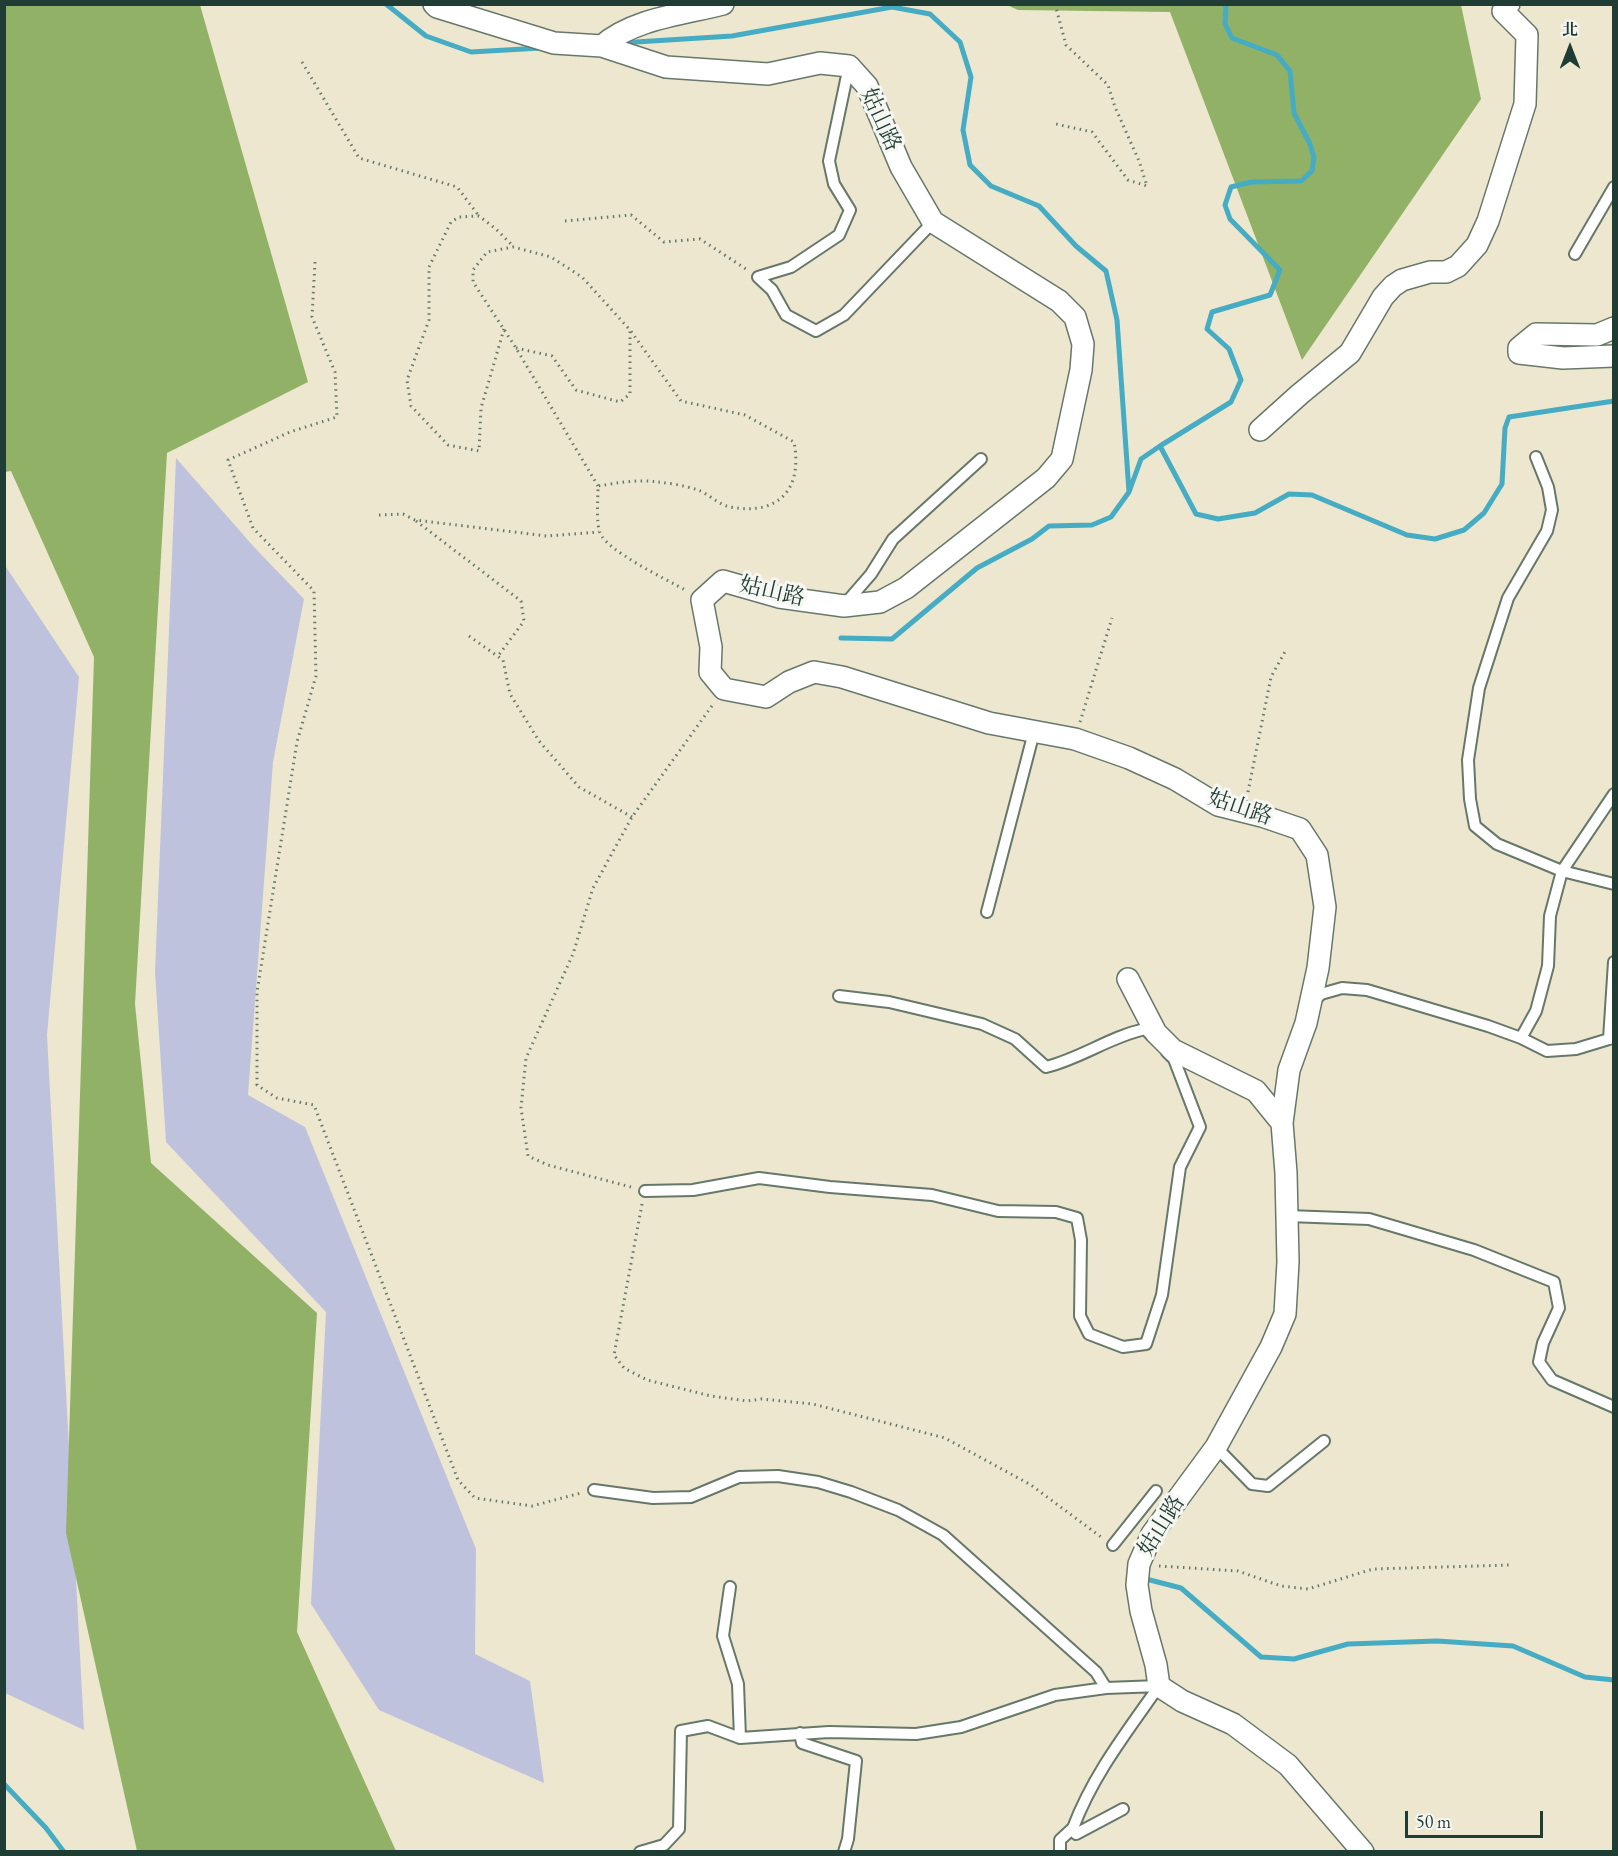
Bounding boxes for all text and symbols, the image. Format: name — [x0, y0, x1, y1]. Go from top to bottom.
north arrow — [1540, 18, 1600, 78]
text: 北 — [1562, 19, 1578, 40]
street label: 姑山路 — [854, 85, 906, 155]
street label: 姑山路 — [737, 572, 807, 612]
street label: 姑山路 — [1205, 785, 1275, 831]
street label: 姑山路 — [1133, 1491, 1191, 1561]
scale bar — [1408, 1799, 1546, 1837]
text: 50 m — [1416, 1810, 1451, 1833]

